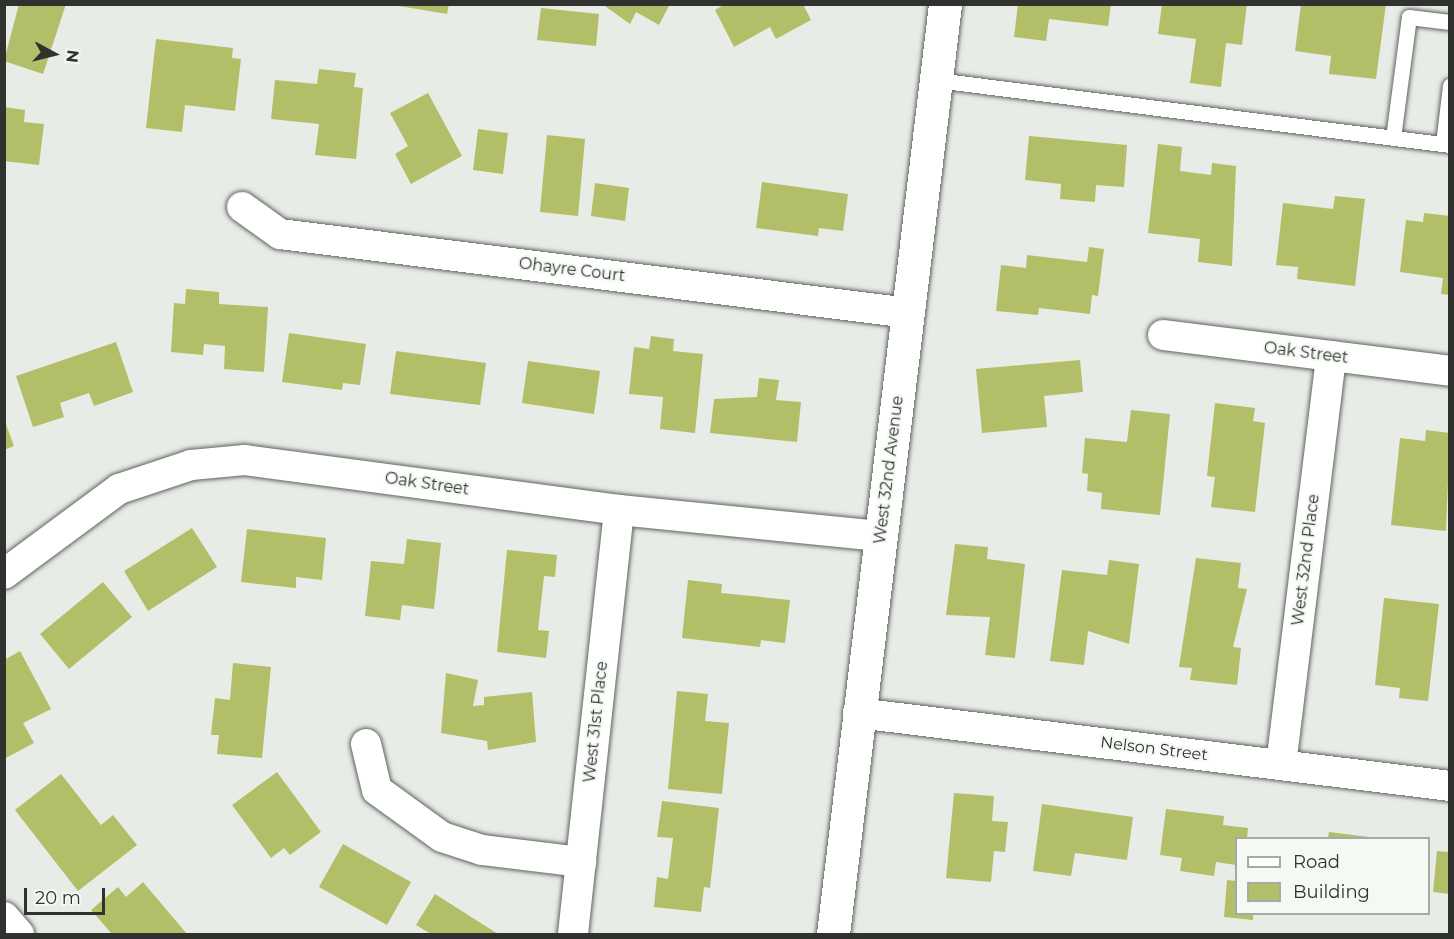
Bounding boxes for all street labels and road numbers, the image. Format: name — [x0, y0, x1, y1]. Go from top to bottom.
street label: Ohayre Court — [518, 254, 626, 286]
street label: Oak Street — [1263, 338, 1349, 368]
street label: West 32nd Avenue — [870, 395, 908, 545]
street label: Oak Street — [384, 469, 470, 499]
street label: West 32nd Place — [1288, 493, 1324, 627]
street label: West 31st Place — [580, 660, 612, 784]
street label: Nelson Street — [1099, 733, 1209, 765]

